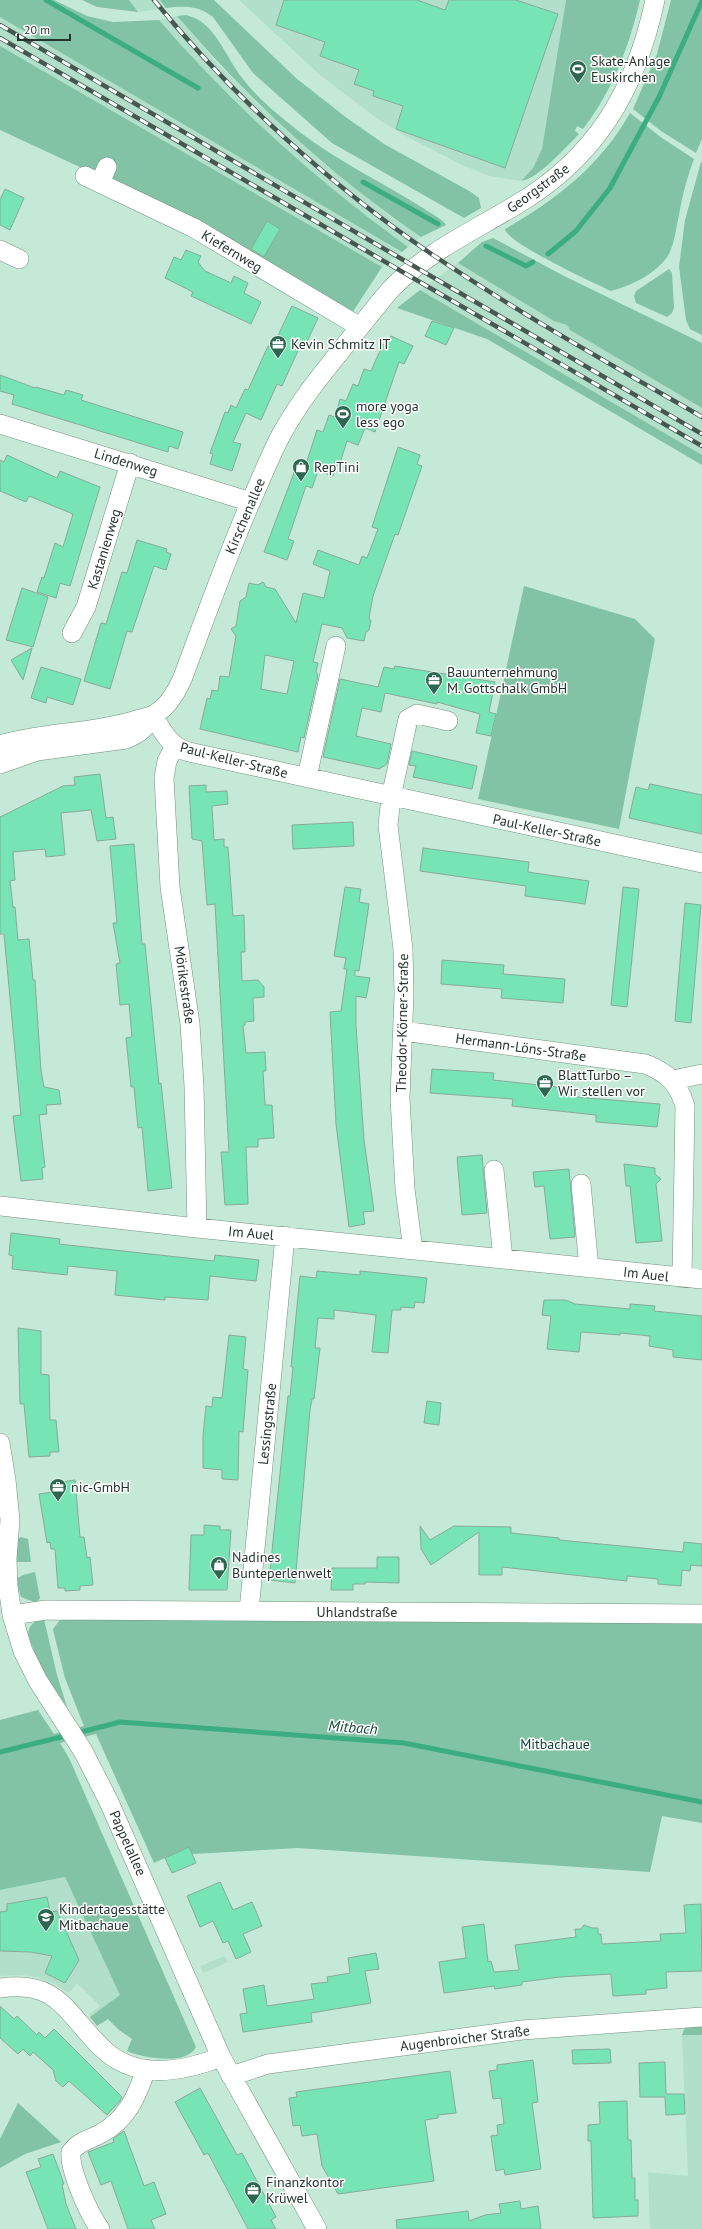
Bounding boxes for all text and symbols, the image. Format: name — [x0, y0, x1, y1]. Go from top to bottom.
scale bar — [18, 16, 70, 42]
text: 20 m — [24, 22, 50, 37]
place label: Skate-Anlage Euskirchen — [591, 52, 670, 86]
sports icon: Skate-Anlage Euskirchen — [568, 59, 588, 84]
street label: Georgstraße — [503, 159, 573, 217]
street label: Kiefernweg — [198, 226, 266, 276]
office icon: Kevin Schmitz IT — [268, 334, 288, 359]
place label: Kevin Schmitz IT — [291, 335, 390, 353]
place label: more yoga less ego — [356, 397, 419, 431]
sports icon: more yoga less ego — [333, 404, 353, 429]
street label: Lindenweg — [92, 444, 160, 480]
shop icon: RepTini — [291, 457, 311, 482]
place label: RepTini — [314, 458, 359, 476]
street label: Kirschenallee — [221, 475, 269, 557]
street label: Kastanienweg — [83, 506, 125, 592]
place label: Bauunternehmung M. Gottschalk GmbH — [447, 663, 567, 697]
office icon: Bauunternehmung M. Gottschalk GmbH — [424, 670, 444, 695]
street label: Paul-Keller-Straße — [178, 738, 290, 782]
street label: Paul-Keller-Straße — [491, 810, 603, 850]
street label: Mörikestraße — [171, 945, 199, 1025]
street label: Theodor-Körner-Straße — [392, 953, 412, 1093]
street label: Hermann-Löns-Straße — [455, 1029, 587, 1065]
place label: BlattTurbo – Wir stellen vor — [558, 1066, 645, 1100]
office icon: BlattTurbo – Wir stellen vor — [535, 1073, 555, 1098]
street label: Im Auel — [227, 1222, 275, 1244]
street label: Im Auel — [622, 1263, 670, 1285]
street label: Lessingstraße — [254, 1382, 280, 1466]
office icon: nic-GmbH — [48, 1477, 68, 1502]
place label: nic-GmbH — [71, 1478, 130, 1496]
place label: Nadines Bunteperlenwelt — [232, 1548, 332, 1582]
shop icon: Nadines Bunteperlenwelt — [209, 1555, 229, 1580]
street label: Uhlandstraße — [317, 1603, 397, 1621]
water label: Mitbach — [328, 1716, 378, 1738]
park label: Mitbachaue — [520, 1735, 590, 1753]
street label: Pappelallee — [106, 1807, 150, 1879]
place label: Kindertagesstätte Mitbachaue — [59, 1900, 165, 1934]
school or university icon: Kindertagesstätte Mitbachaue — [36, 1907, 56, 1932]
street label: Augenbroicher Straße — [399, 2021, 531, 2055]
place label: Finanzkontor Krüwel — [266, 2173, 344, 2207]
office icon: Finanzkontor Krüwel — [243, 2180, 263, 2205]

